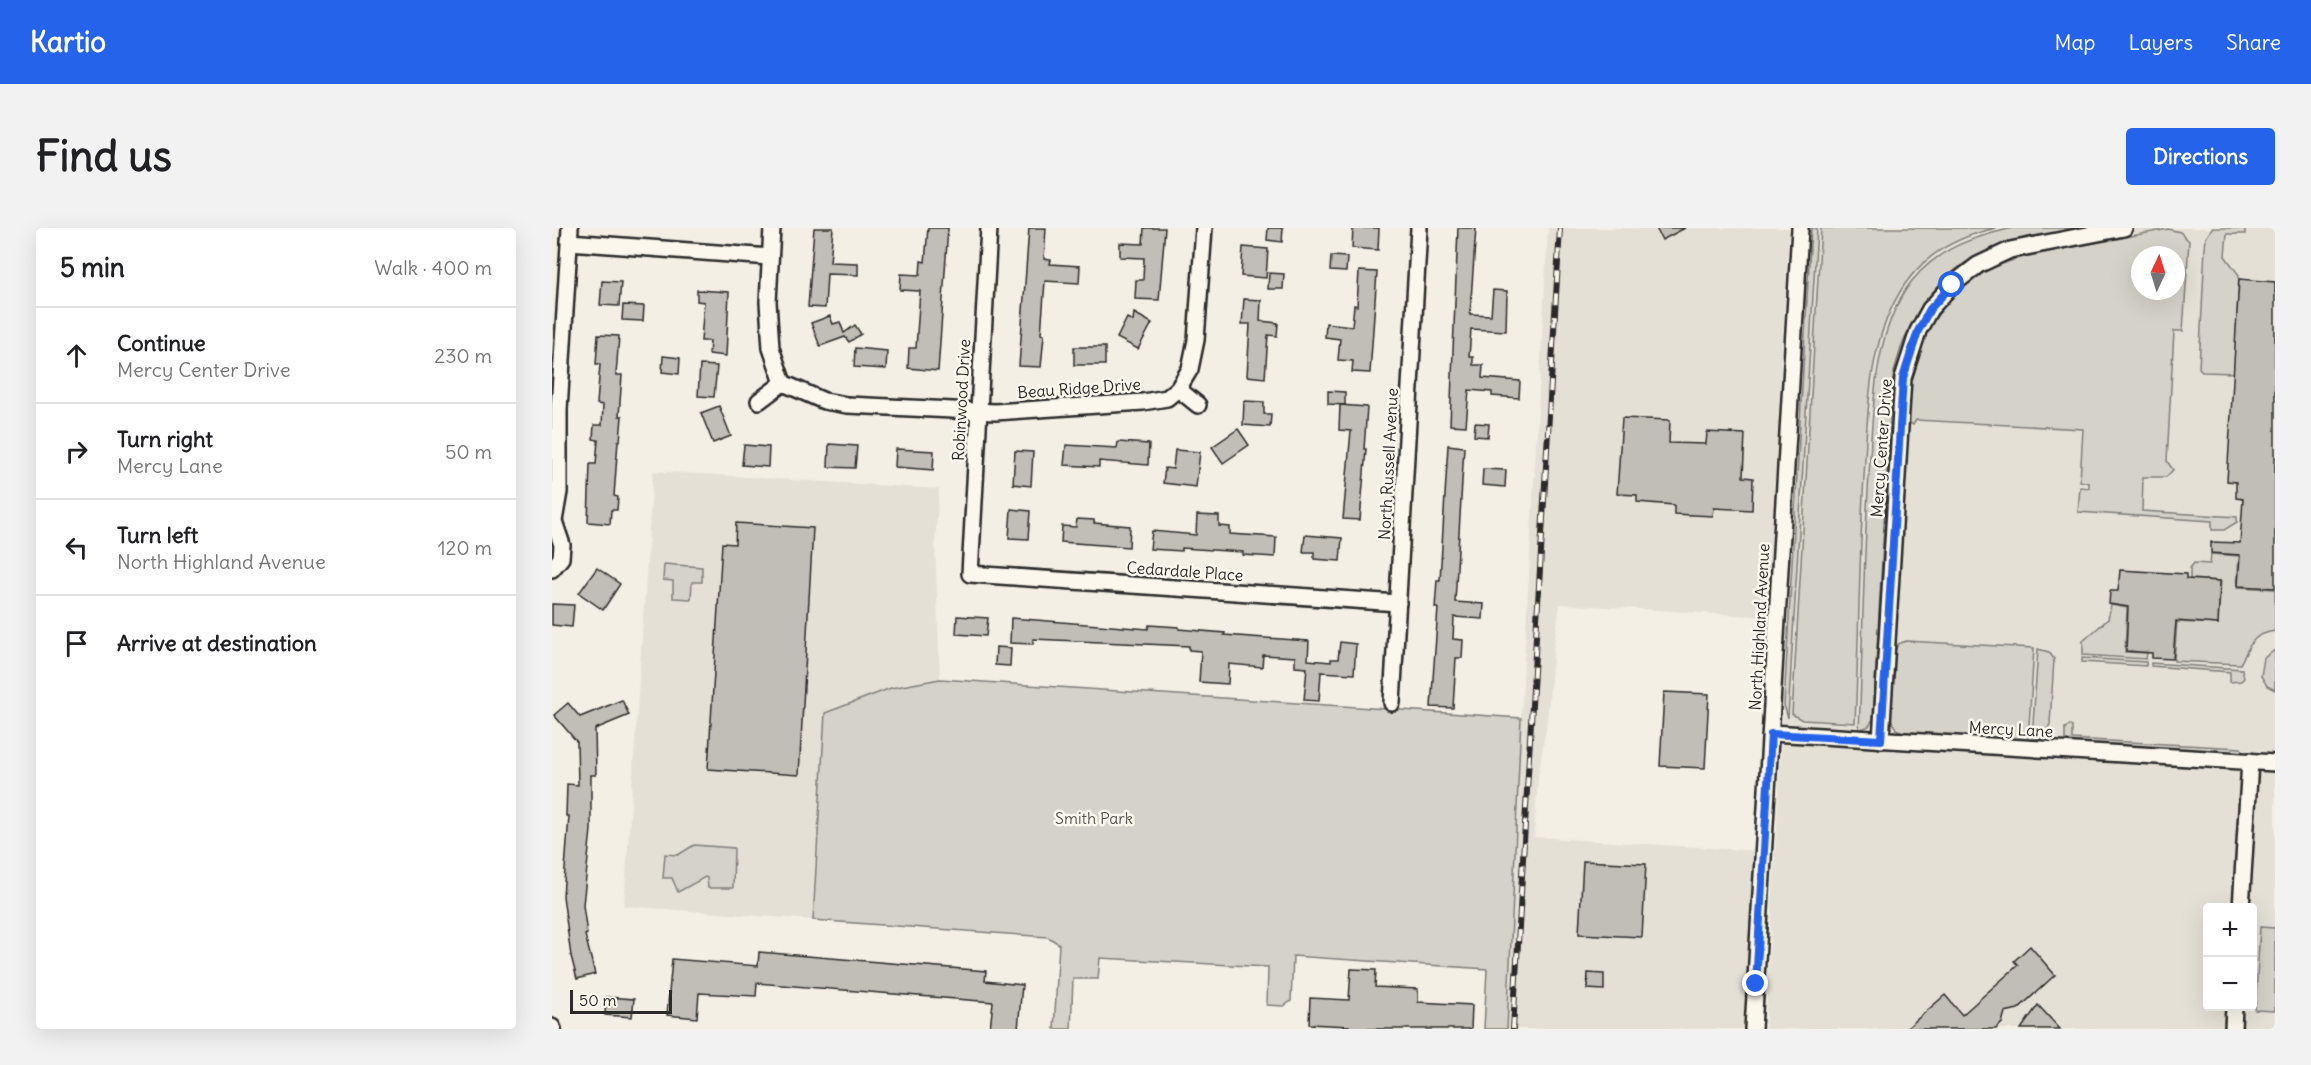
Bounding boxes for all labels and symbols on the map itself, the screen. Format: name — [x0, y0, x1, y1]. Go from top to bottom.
north arrow — [2131, 246, 2185, 300]
route start — [1938, 271, 1964, 297]
street label: Robinwood Drive — [948, 338, 974, 462]
street label: Beau Ridge Drive — [1017, 374, 1141, 402]
street label: Mercy Center Drive — [1866, 378, 1896, 518]
street label: North Russell Avenue — [1374, 388, 1402, 540]
street label: North Highland Avenue — [1745, 543, 1773, 711]
street label: Cedardale Place — [1126, 557, 1244, 585]
street label: Mercy Lane — [1968, 717, 2054, 741]
park label: Smith Park — [1055, 808, 1133, 828]
route end — [1742, 970, 1768, 996]
scale bar — [570, 987, 672, 1014]

